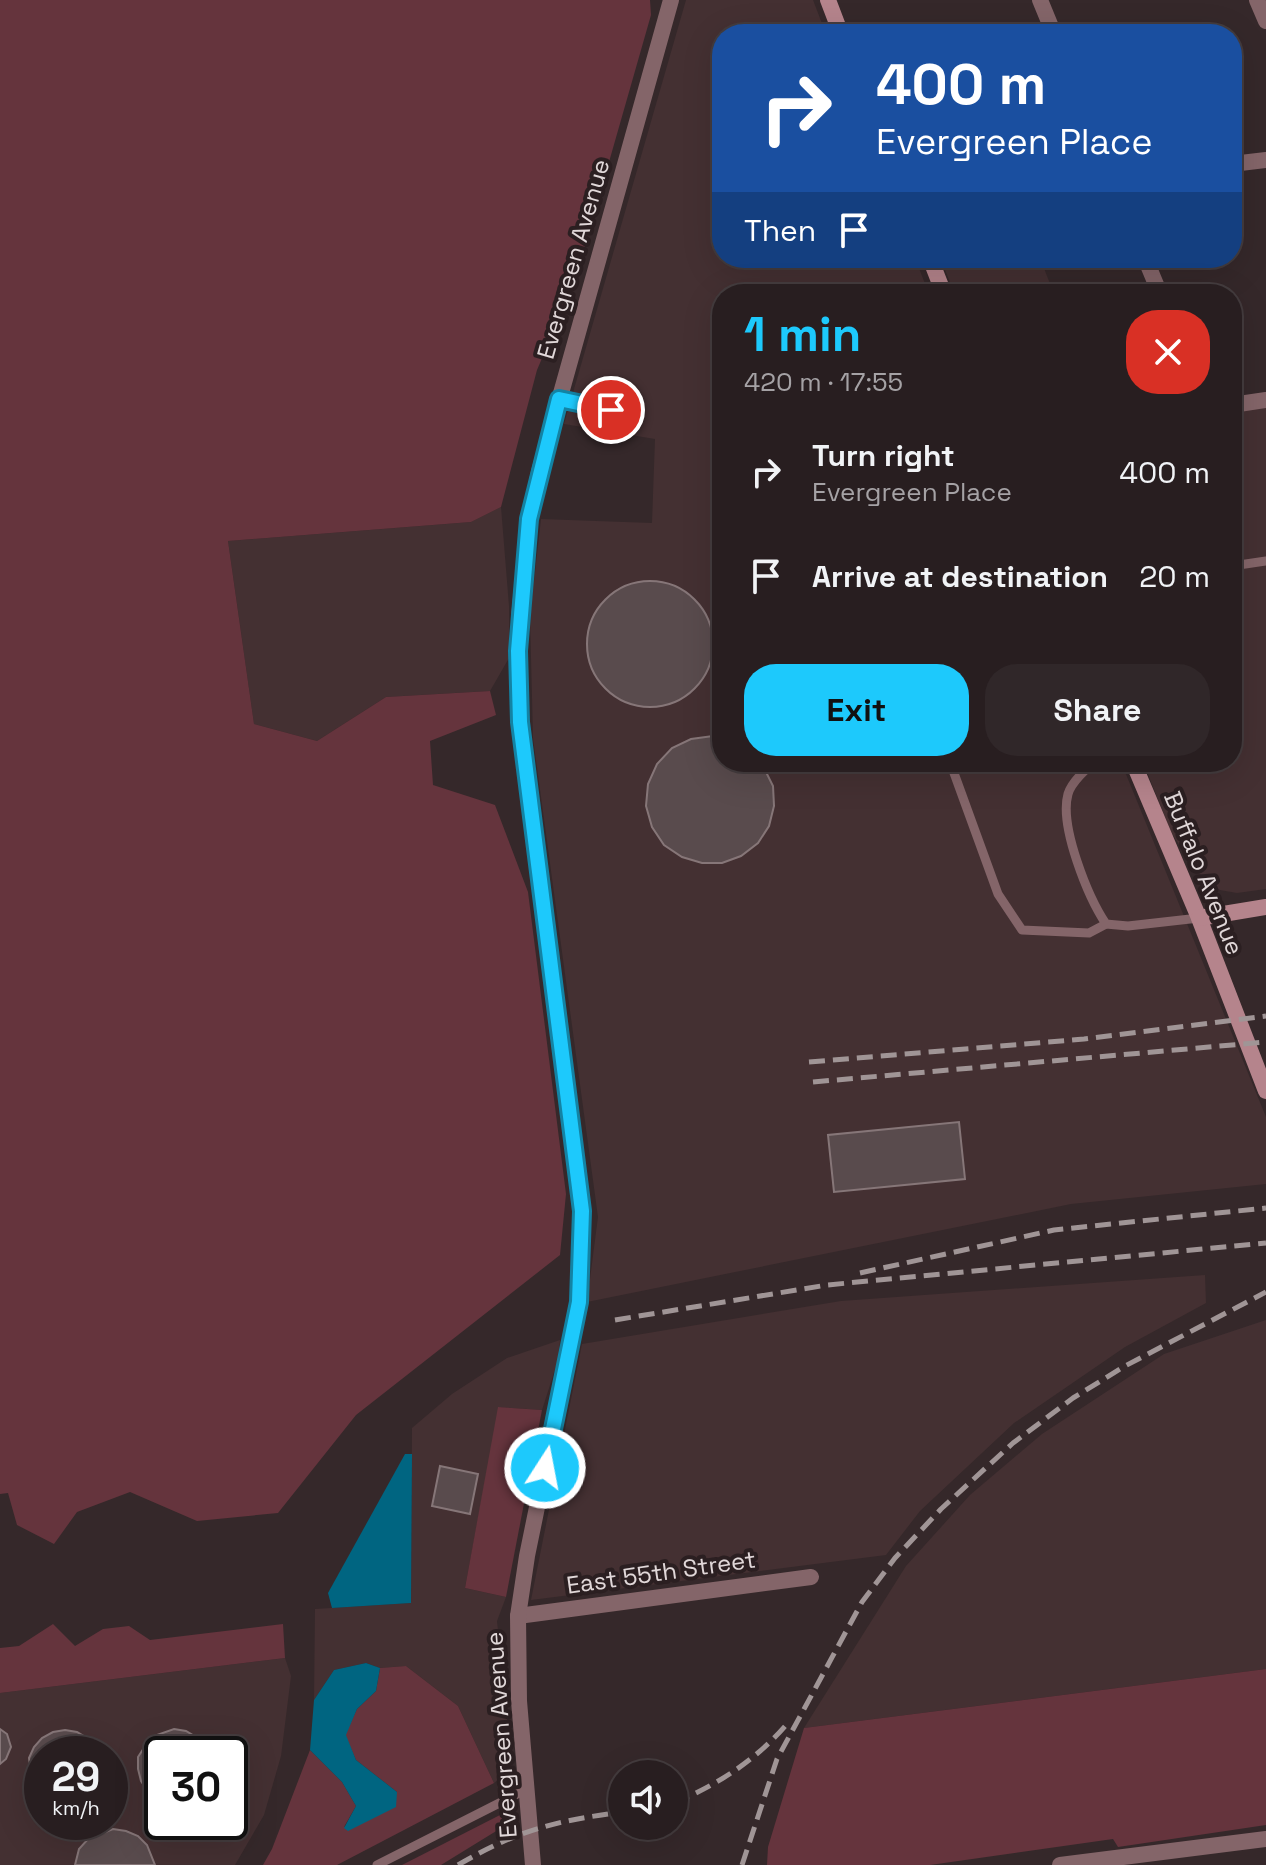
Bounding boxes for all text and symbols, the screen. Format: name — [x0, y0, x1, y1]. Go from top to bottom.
text: 400 m — [876, 49, 1046, 120]
icon: right — [744, 56, 848, 160]
text: Evergreen Place — [876, 119, 1153, 165]
street label: Evergreen Avenue — [530, 155, 616, 363]
icon: arrive — [832, 208, 876, 252]
text: Then — [744, 211, 816, 250]
text: 1 min — [744, 304, 861, 365]
button: close — [1126, 310, 1210, 394]
text: 420 m · 17:55 — [744, 365, 903, 399]
pin — [577, 376, 645, 444]
icon: arrive — [589, 388, 633, 432]
text: Turn right — [812, 436, 955, 475]
icon: right — [744, 450, 788, 494]
text: 400 m — [1119, 453, 1210, 492]
text: Evergreen Place — [812, 475, 1012, 509]
icon: arrive — [744, 554, 788, 598]
text: Arrive at destination — [812, 557, 1108, 596]
text: 20 m — [1139, 557, 1210, 596]
button: Exit — [744, 664, 969, 756]
button: Share — [985, 664, 1210, 756]
street label: Buffalo Avenue — [1157, 787, 1251, 959]
position arrow — [503, 1426, 587, 1510]
street label: East 55th Street — [564, 1543, 758, 1601]
street label: Evergreen Avenue — [478, 1631, 524, 1839]
speed limit sign: 30 — [144, 1736, 248, 1840]
text: 29 — [52, 1752, 100, 1803]
map controls — [608, 1760, 688, 1840]
button: sound — [608, 1760, 688, 1840]
text: km/h — [52, 1795, 100, 1821]

